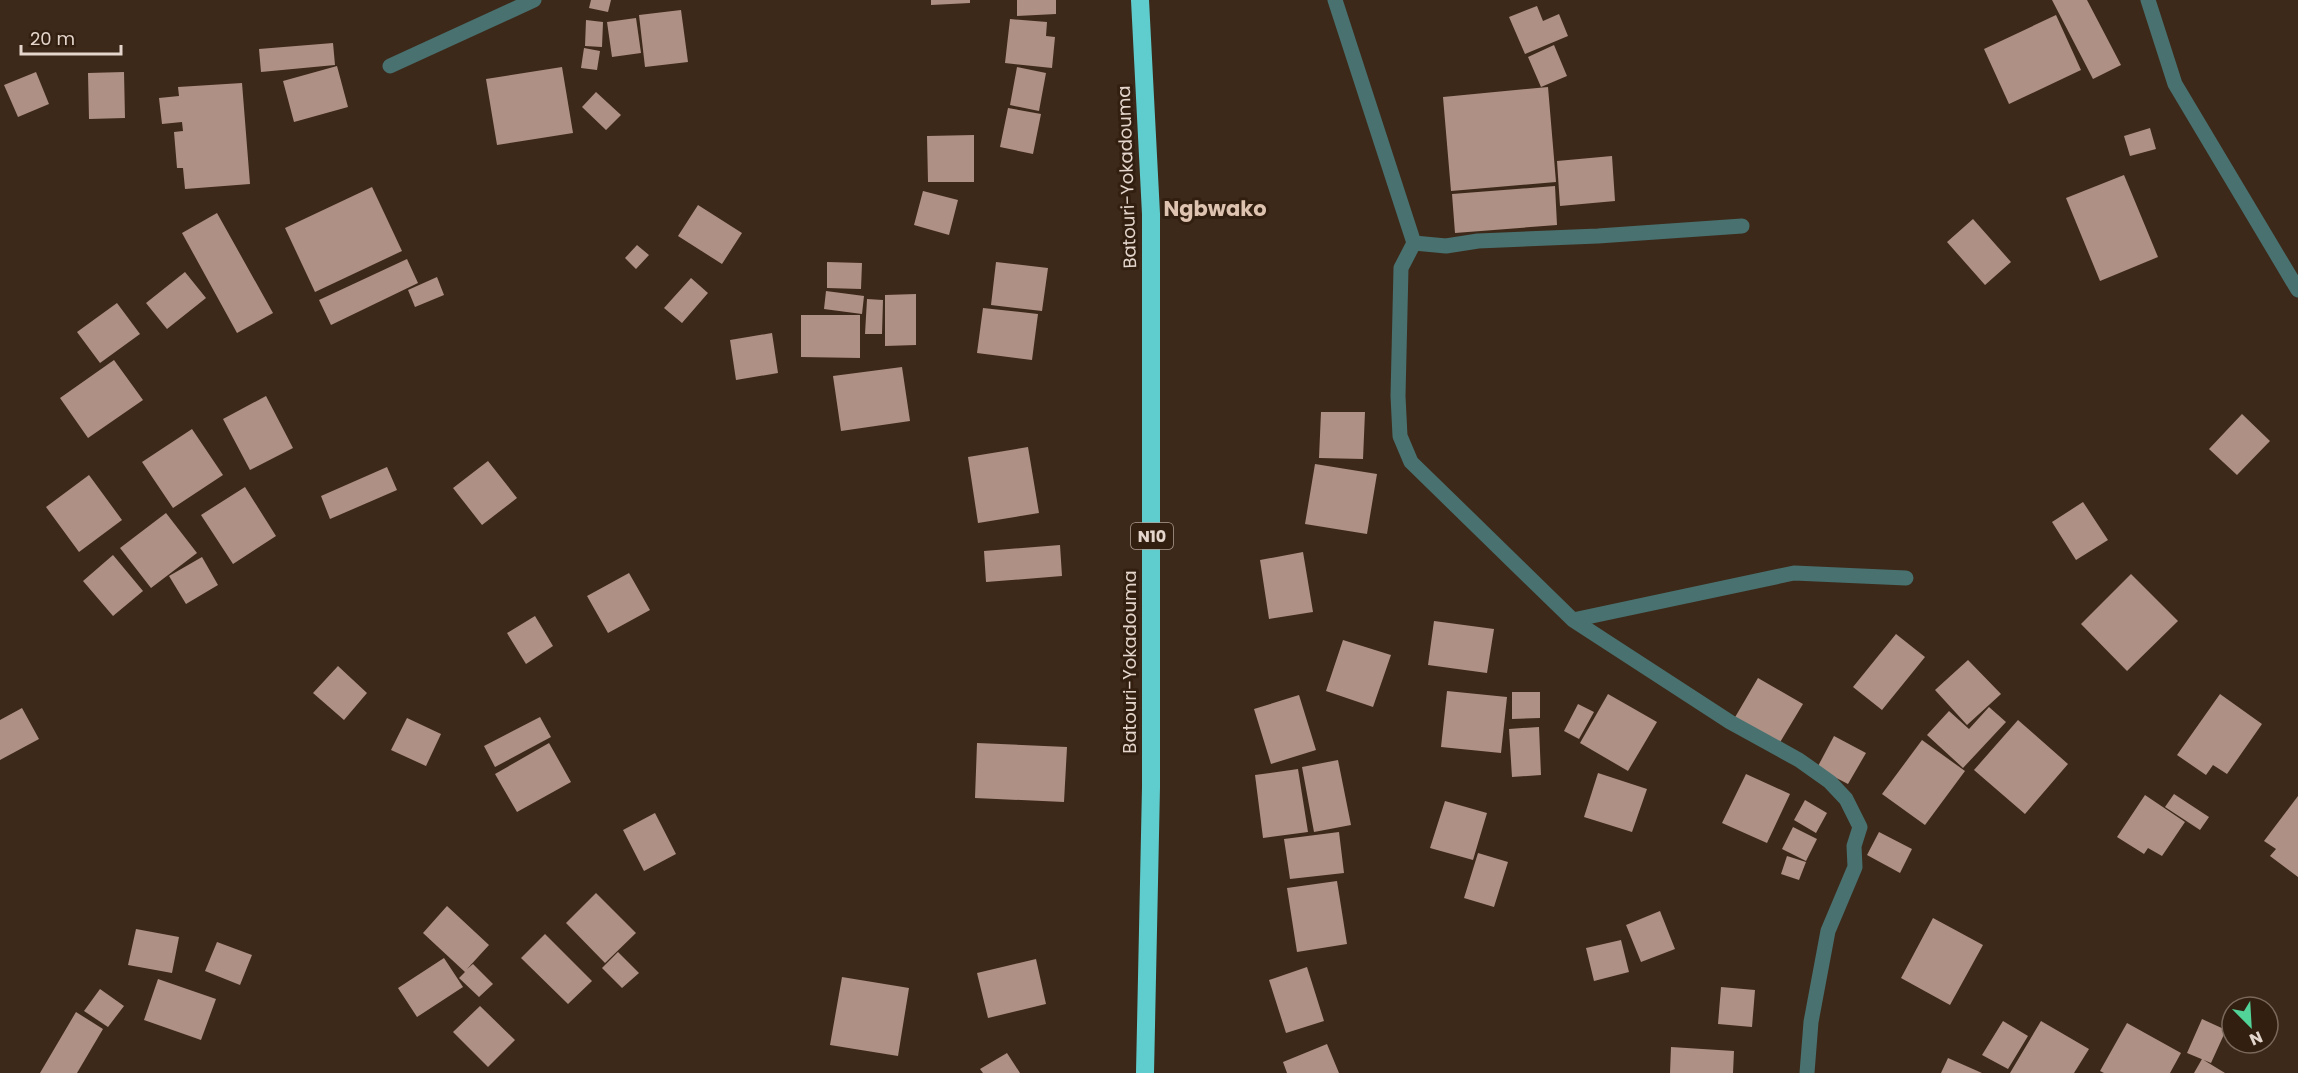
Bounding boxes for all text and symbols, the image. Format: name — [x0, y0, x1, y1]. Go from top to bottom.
scale bar — [21, 18, 122, 56]
text: 20 m — [30, 26, 75, 51]
street label: Batouri-Yokadouma — [1111, 85, 1142, 269]
district label: Ngbwako — [1163, 194, 1267, 223]
road number: N10 — [1131, 523, 1173, 549]
street label: Batouri-Yokadouma — [1117, 570, 1142, 754]
north arrow — [2220, 995, 2280, 1055]
text: N — [2246, 1025, 2266, 1051]

